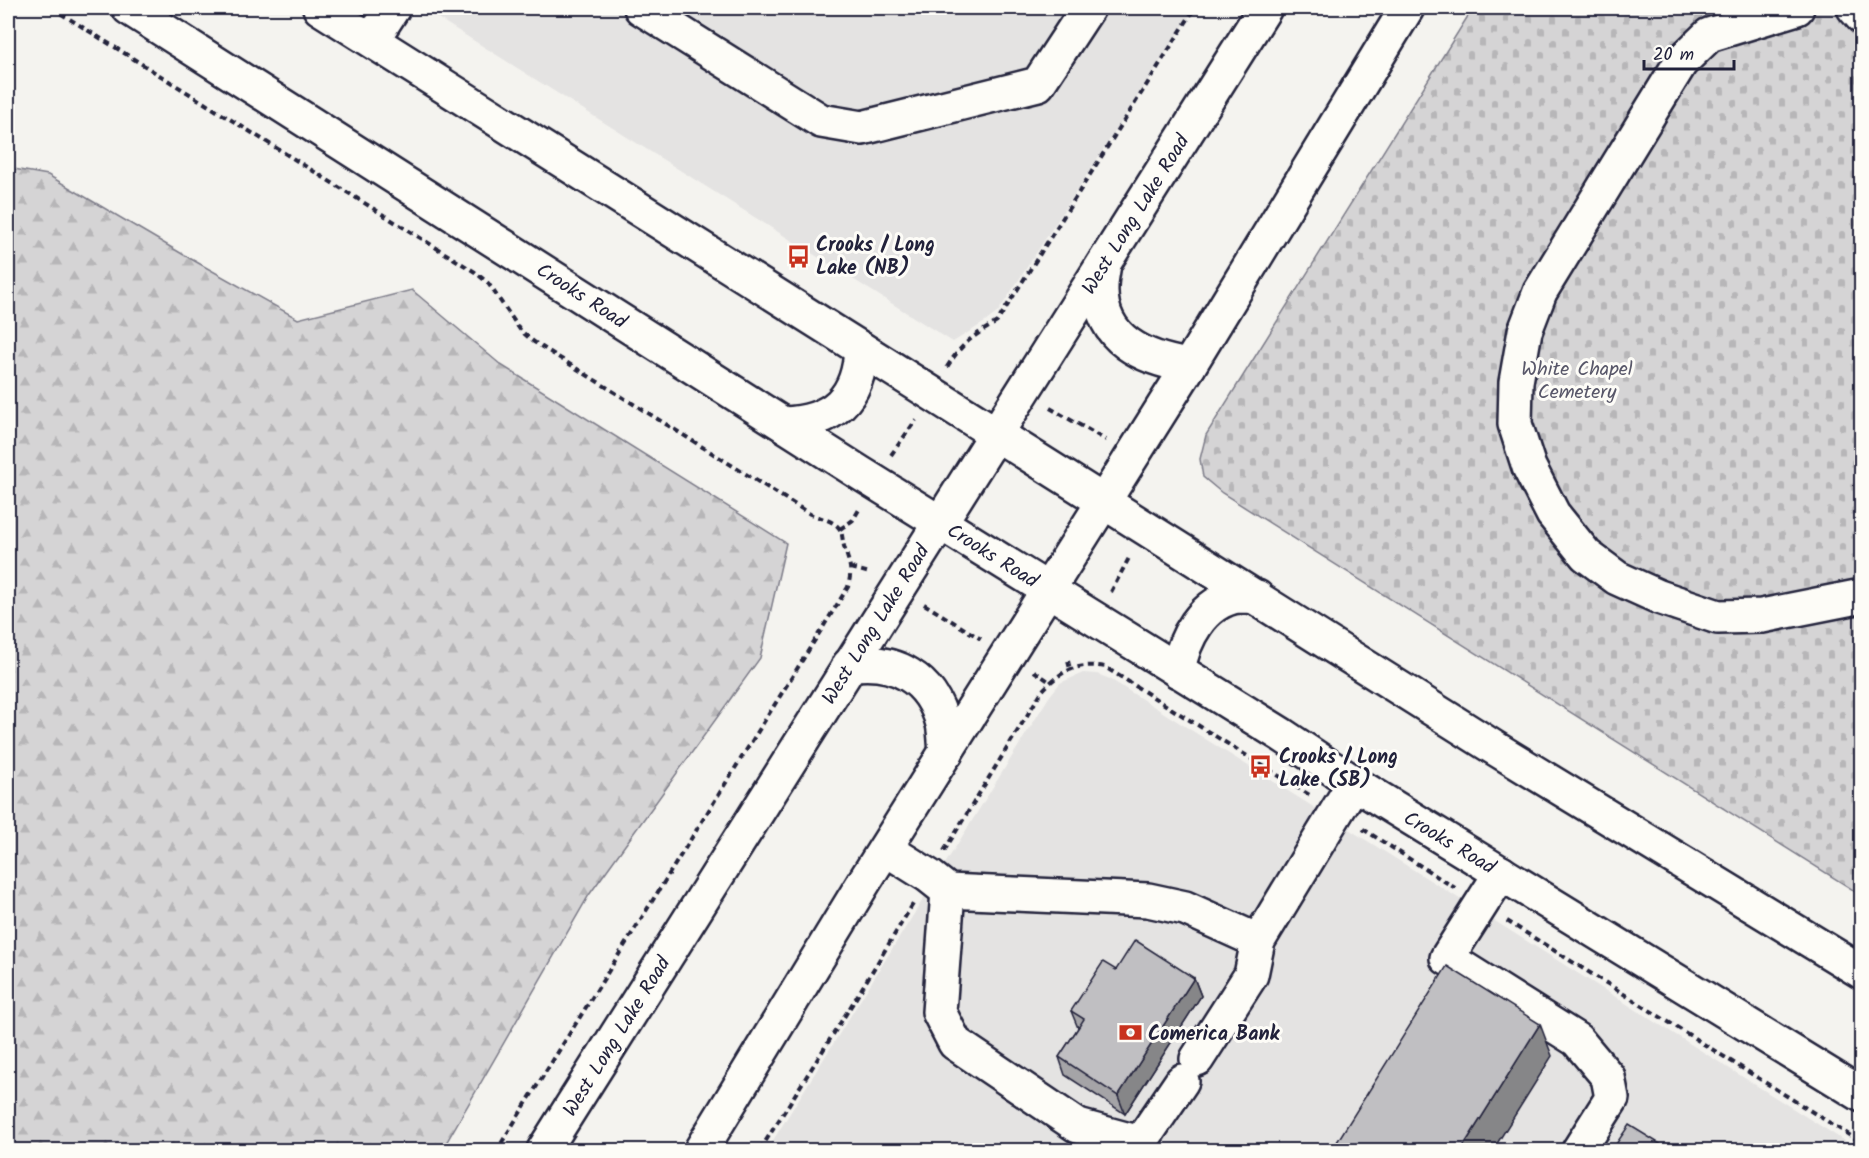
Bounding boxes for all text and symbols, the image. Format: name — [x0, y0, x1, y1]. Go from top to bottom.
scale bar — [1644, 33, 1734, 71]
text: 20 m — [1653, 41, 1694, 70]
street label: West Long Lake Road — [1074, 128, 1200, 302]
place label: Crooks / Long Lake (NB) — [816, 230, 935, 285]
bus stop icon: Crooks / Long Lake (NB) — [785, 243, 811, 269]
street label: Crooks Road — [529, 255, 634, 339]
park label: White Chapel Cemetery — [1521, 354, 1633, 409]
street label: Crooks Road — [940, 516, 1045, 598]
street label: West Long Lake Road — [814, 538, 940, 712]
place label: Crooks / Long Lake (SB) — [1279, 742, 1398, 797]
bus stop icon: Crooks / Long Lake (SB) — [1248, 754, 1274, 780]
street label: Crooks Road — [1397, 804, 1502, 884]
street label: West Long Lake Road — [555, 950, 681, 1124]
place label: Comerica Bank — [1148, 1019, 1280, 1051]
bank icon: Comerica Bank — [1117, 1020, 1143, 1046]

